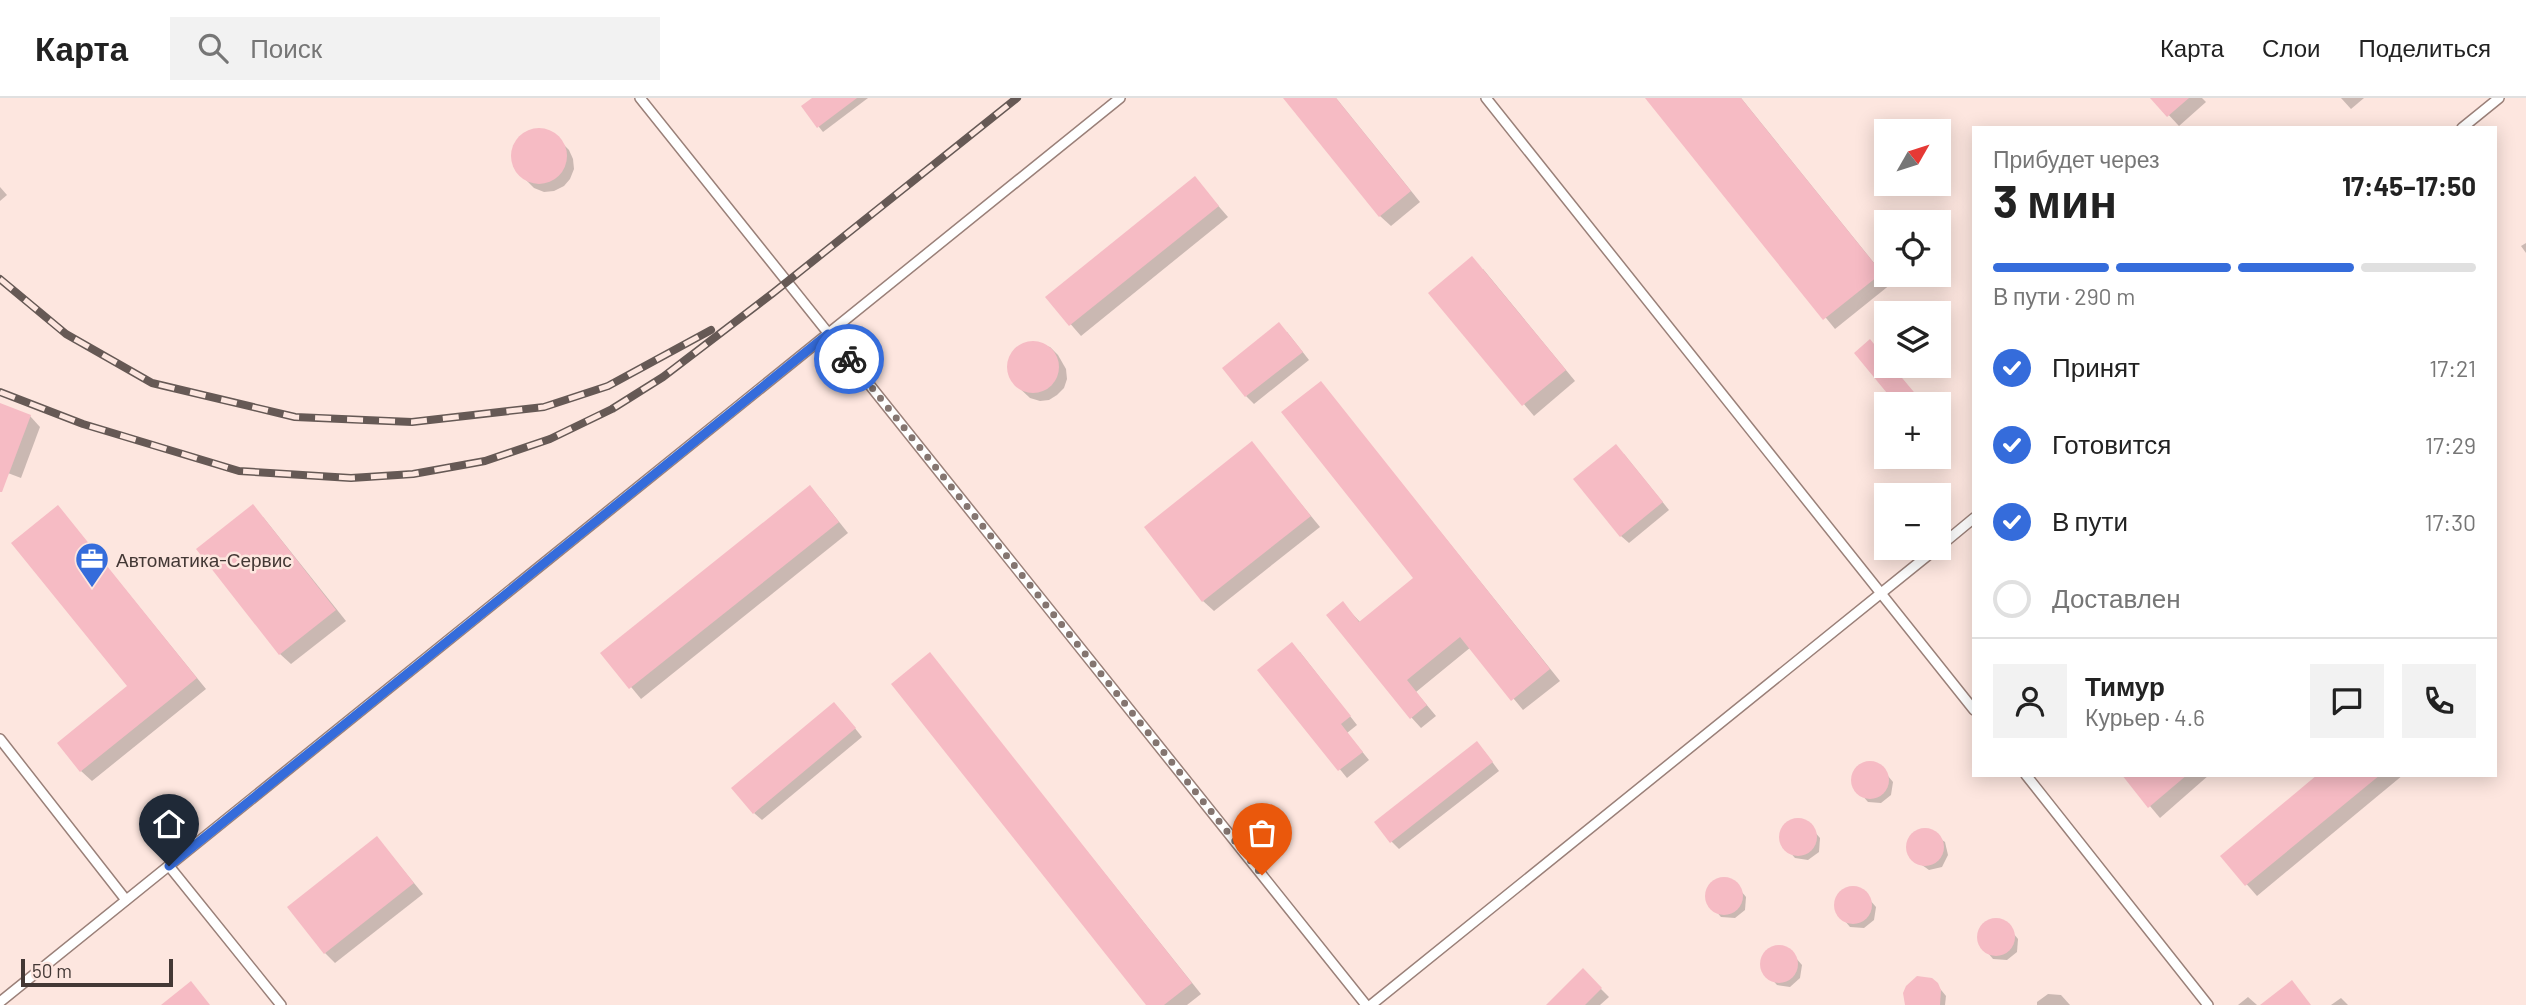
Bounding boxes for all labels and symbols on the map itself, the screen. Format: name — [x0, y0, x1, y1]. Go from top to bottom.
north arrow — [1874, 119, 1951, 196]
courier — [814, 324, 884, 394]
office icon: Автоматика-Сервис — [73, 540, 111, 589]
place label: Автоматика-Сервис — [116, 548, 292, 571]
pin — [139, 794, 199, 866]
pin — [1232, 803, 1292, 875]
scale bar — [21, 956, 173, 988]

